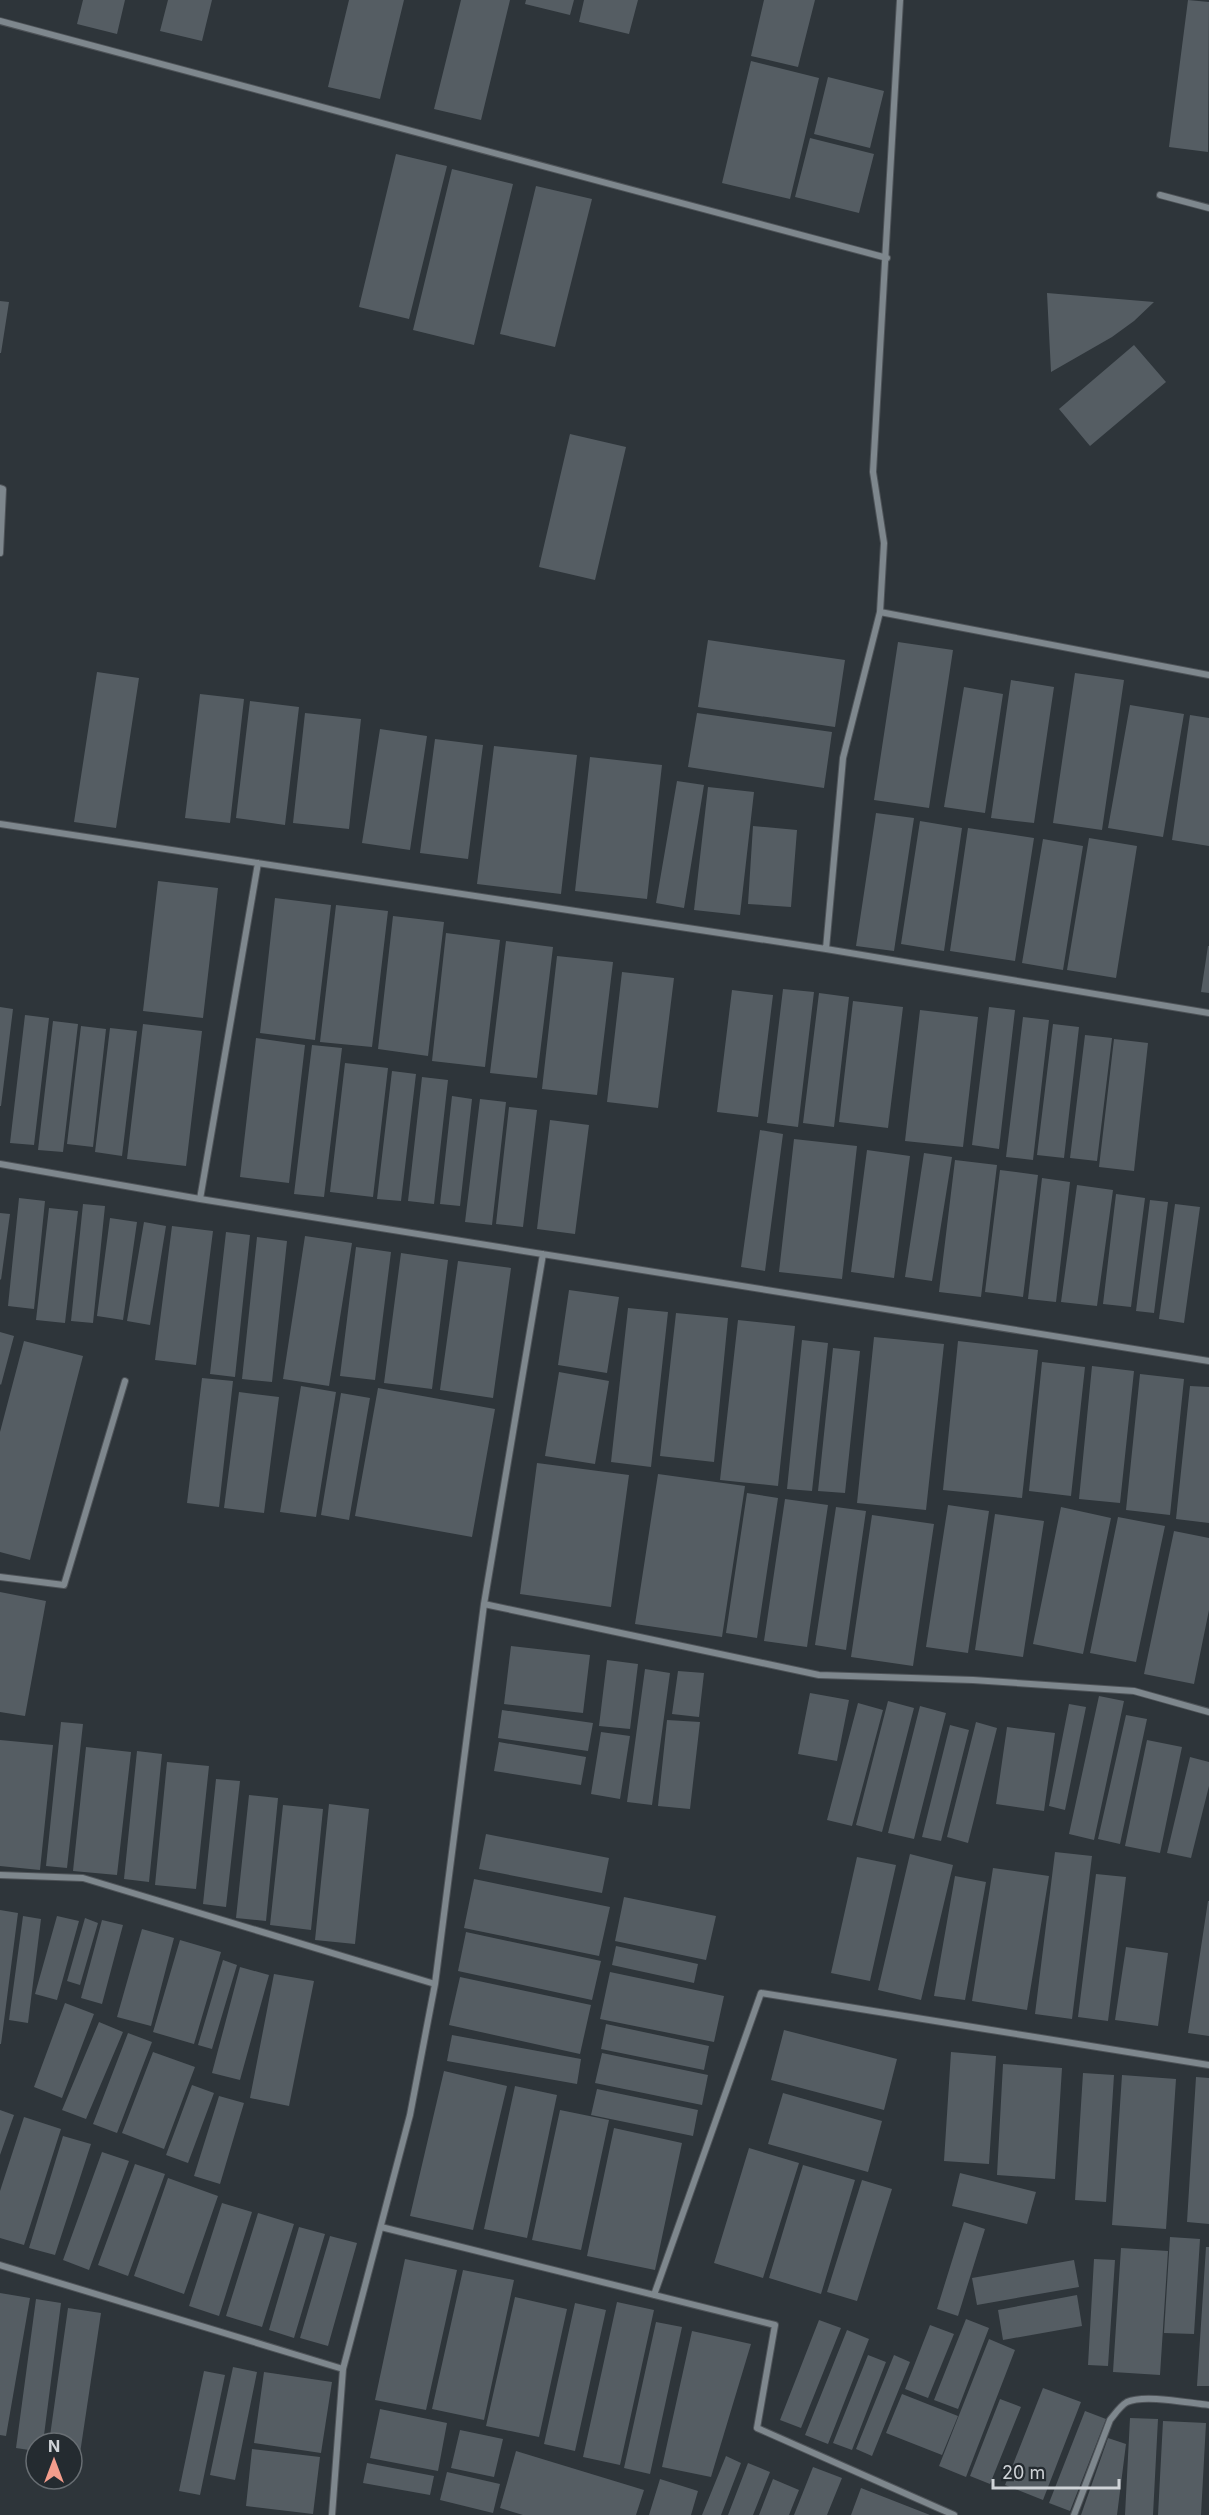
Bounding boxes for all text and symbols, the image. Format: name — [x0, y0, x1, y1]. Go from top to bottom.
north arrow — [24, 2431, 84, 2491]
text: N — [48, 2436, 60, 2456]
scale bar — [993, 2452, 1119, 2490]
text: 20 m — [1002, 2462, 1045, 2483]

